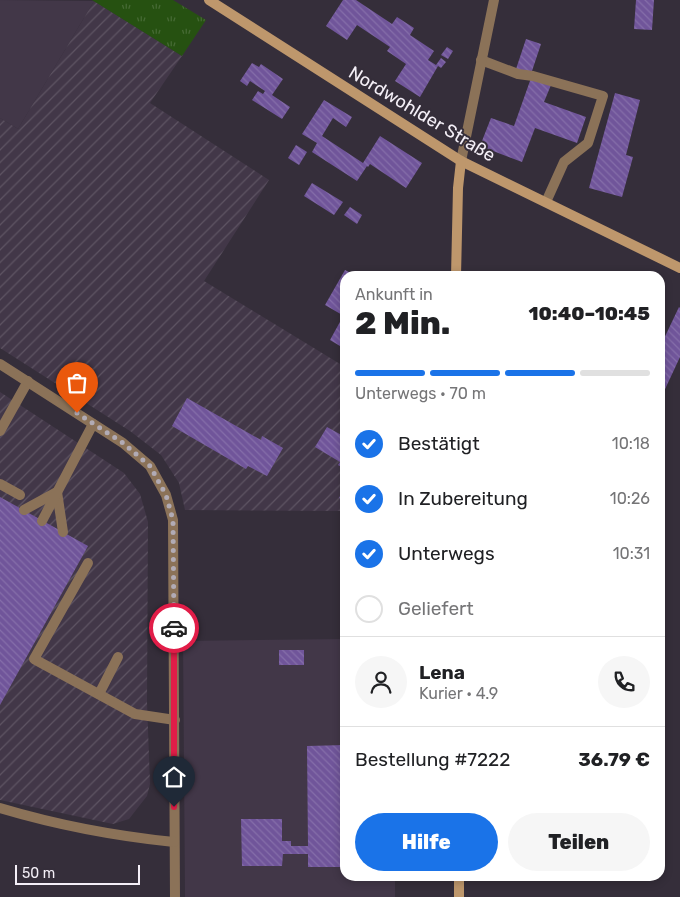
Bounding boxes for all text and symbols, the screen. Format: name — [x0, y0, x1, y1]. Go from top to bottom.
street label: Nordwohlder Straße — [345, 62, 499, 166]
text: Ankunft in — [355, 285, 433, 304]
text: 10:40–10:45 — [529, 302, 650, 325]
text: 2 Min. — [355, 304, 450, 342]
pin — [56, 362, 98, 413]
icon: bag — [63, 369, 91, 397]
text: Unterwegs · 70 m — [355, 384, 486, 403]
icon: check — [355, 430, 383, 458]
text: Bestätigt — [398, 432, 480, 455]
text: 10:18 — [612, 434, 650, 453]
icon: check — [355, 485, 383, 513]
text: In Zubereitung — [398, 487, 528, 510]
text: 10:26 — [610, 489, 650, 508]
icon: check — [355, 540, 383, 568]
text: Unterwegs — [398, 542, 495, 565]
text: 10:31 — [613, 544, 650, 563]
text: Geliefert — [398, 597, 474, 620]
courier — [149, 603, 199, 653]
icon: car — [160, 614, 188, 642]
button: person — [355, 656, 407, 708]
button: phone — [598, 656, 650, 708]
text: Lena — [419, 661, 465, 684]
text: Kurier · 4.9 — [419, 684, 498, 703]
text: Bestellung #7222 — [355, 748, 510, 771]
text: 36.79 € — [578, 748, 650, 771]
pin — [153, 756, 195, 807]
icon: home — [160, 763, 188, 791]
button: Hilfe — [355, 813, 498, 871]
button: Teilen — [508, 813, 650, 871]
scale bar — [15, 862, 140, 885]
text: 50 m — [22, 865, 55, 882]

